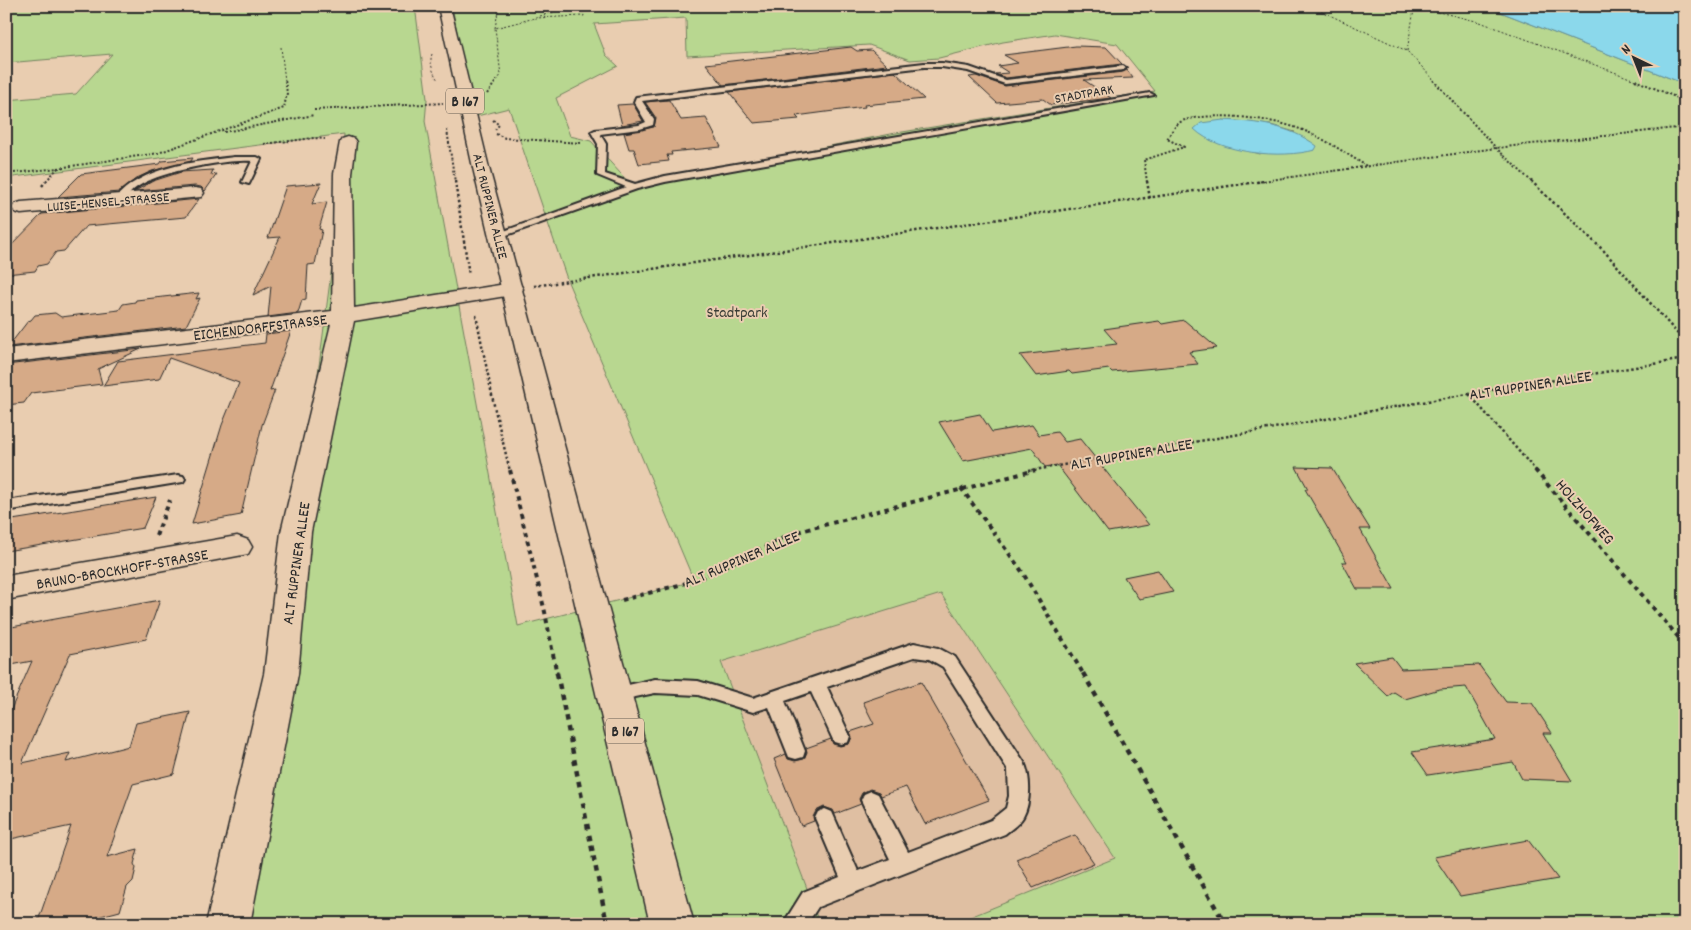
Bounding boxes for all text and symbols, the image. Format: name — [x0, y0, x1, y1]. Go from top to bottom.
north arrow — [1608, 32, 1658, 82]
text: N — [1617, 40, 1636, 60]
street label: STADTPARK — [1053, 80, 1116, 110]
road number: B 167 — [446, 88, 484, 114]
street label: ALT RUPPINER ALLEE — [466, 152, 512, 262]
street label: LUISE-HENSEL-STRASSE — [46, 188, 171, 218]
park label: Stadtpark — [706, 302, 768, 325]
street label: EICHENDORFFSTRASSE — [192, 309, 329, 348]
street label: ALT RUPPINER ALLEE — [1468, 365, 1594, 407]
street label: ALT RUPPINER ALLEE — [1069, 433, 1195, 477]
street label: HOLZHOFWEG — [1549, 475, 1619, 550]
street label: ALT RUPPINER ALLEE — [278, 500, 318, 626]
street label: ALT RUPPINER ALLEE — [681, 525, 804, 595]
street label: BRUNO-BROCKHOFF-STRASSE — [35, 544, 211, 597]
road number: B 167 — [606, 718, 644, 744]

